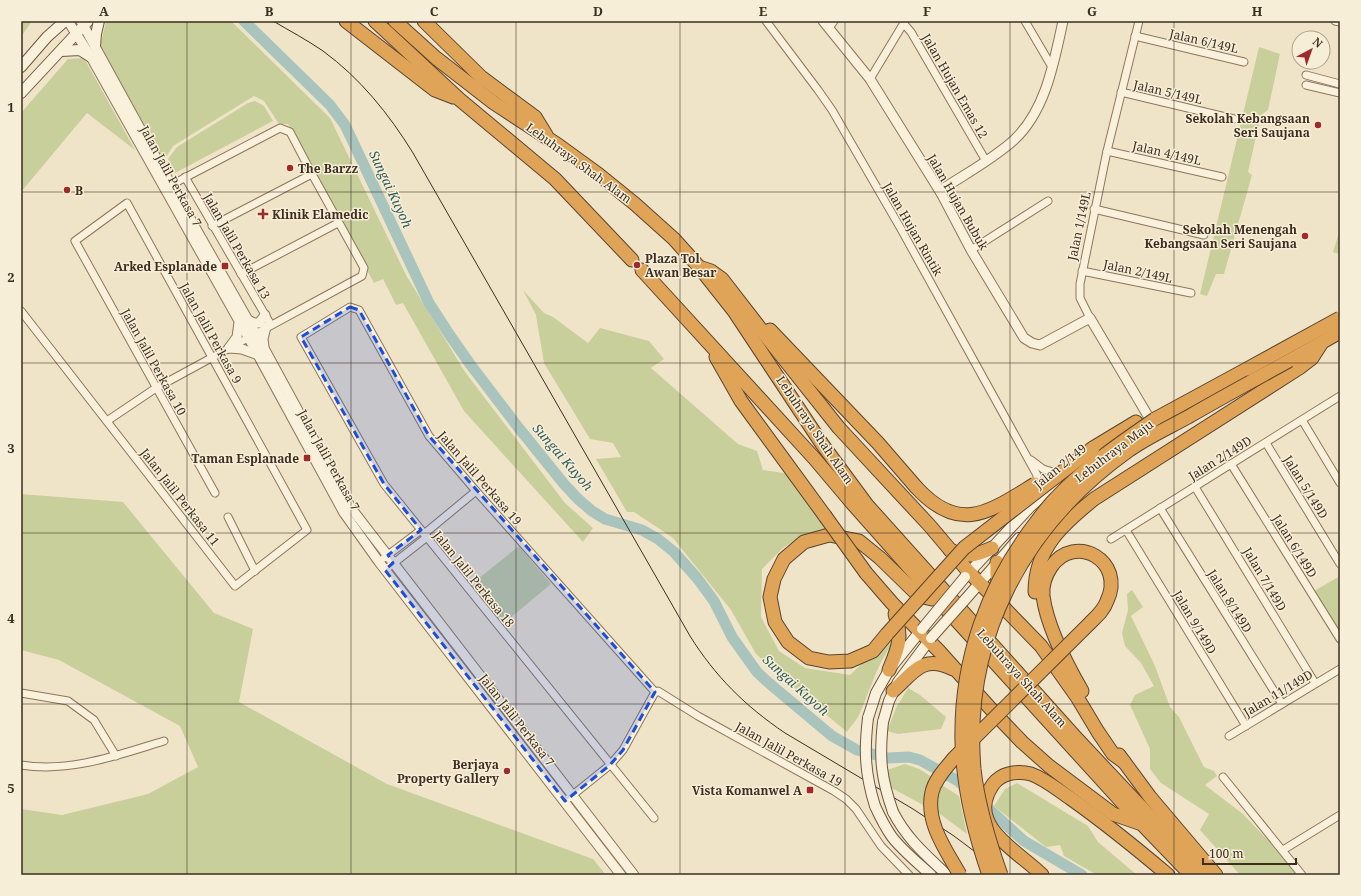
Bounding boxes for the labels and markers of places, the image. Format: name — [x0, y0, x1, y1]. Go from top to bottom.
place label: Sekolah Kebangsaan Seri Saujana — [1186, 110, 1310, 141]
marker: Sekolah Kebangsaan Seri Saujana — [1313, 120, 1323, 130]
place label: The Barzz — [298, 160, 358, 177]
marker: The Barzz — [285, 163, 295, 173]
place label: B — [75, 182, 83, 199]
marker: B — [62, 185, 72, 195]
place label: Klinik Elamedic — [272, 206, 369, 223]
marker: Klinik Elamedic — [257, 208, 269, 220]
place label: Sekolah Menengah Kebangsaan Seri Saujana — [1144, 221, 1297, 252]
marker: Sekolah Menengah Kebangsaan Seri Saujana — [1300, 231, 1310, 241]
place label: Plaza Tol Awan Besar — [645, 250, 717, 281]
place label: Arked Esplanade — [114, 258, 217, 275]
marker: Plaza Tol Awan Besar — [632, 260, 642, 270]
marker: Arked Esplanade — [220, 261, 230, 271]
place label: Taman Esplanade — [192, 450, 299, 467]
marker: Taman Esplanade — [302, 453, 312, 463]
place label: Berjaya Property Gallery — [397, 756, 499, 787]
marker: Berjaya Property Gallery — [502, 766, 512, 776]
place label: Vista Komanwel A — [692, 782, 803, 799]
marker: Vista Komanwel A — [805, 785, 815, 795]

